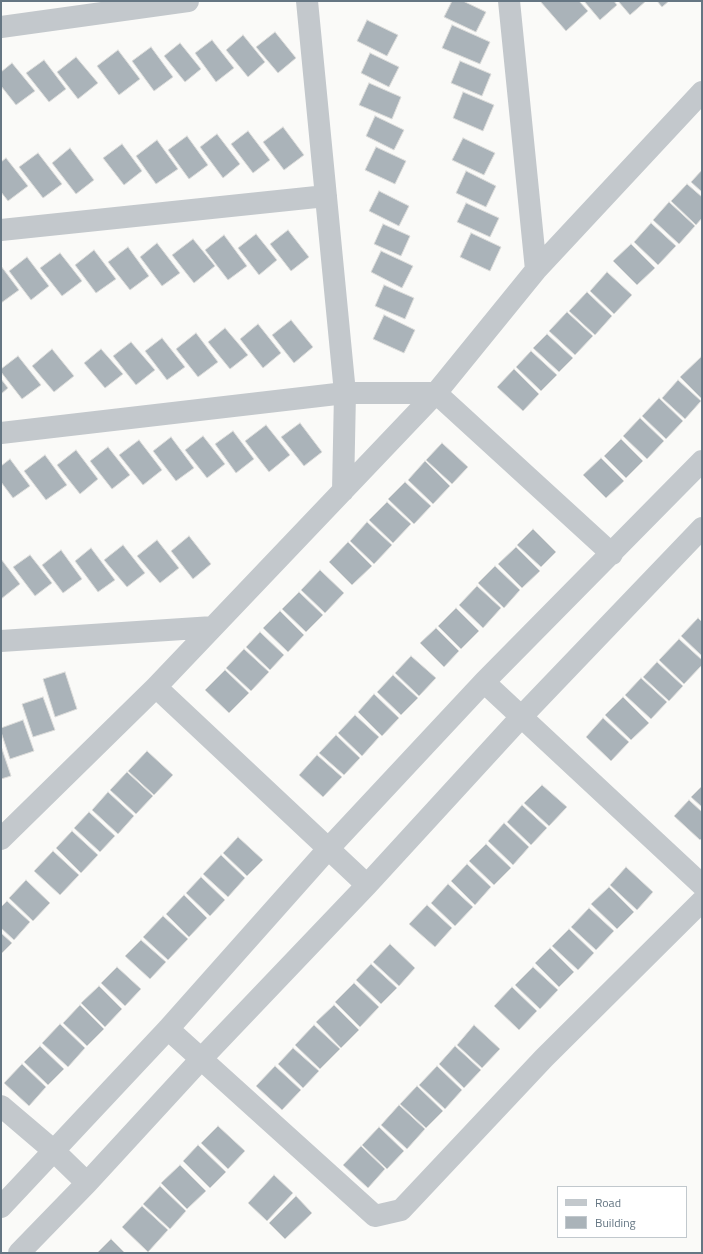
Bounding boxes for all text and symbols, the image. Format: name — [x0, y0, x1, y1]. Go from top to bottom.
legend — [557, 1186, 687, 1238]
text: Road — [595, 1193, 621, 1212]
text: Building — [595, 1213, 636, 1232]

